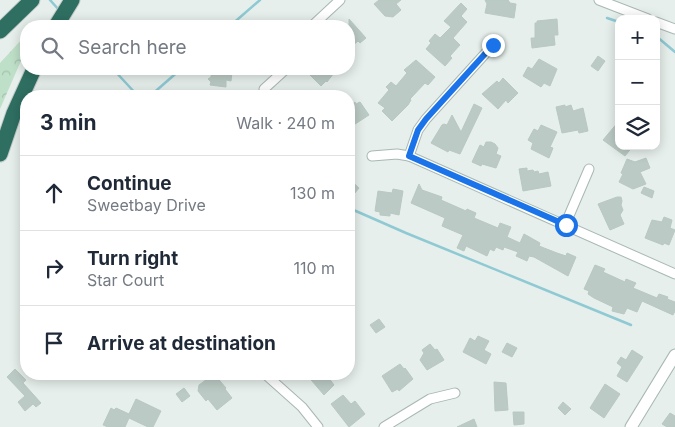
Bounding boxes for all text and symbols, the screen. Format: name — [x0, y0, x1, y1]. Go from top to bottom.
map controls — [615, 15, 660, 150]
button: + — [615, 15, 660, 60]
search box — [20, 20, 355, 75]
icon: search — [38, 34, 66, 62]
route end — [482, 34, 505, 57]
text: Search here — [78, 36, 187, 59]
button: − — [615, 60, 660, 105]
button: layers — [615, 105, 660, 150]
text: 3 min — [40, 110, 96, 135]
text: Walk · 240 m — [236, 113, 335, 133]
text: Continue — [87, 172, 172, 195]
icon: ahead — [40, 179, 68, 207]
text: 130 m — [290, 183, 335, 203]
text: Sweetbay Drive — [87, 195, 206, 215]
route start — [555, 214, 578, 237]
text: Turn right — [87, 247, 178, 270]
icon: right — [40, 254, 68, 282]
text: 110 m — [293, 258, 335, 278]
text: Star Court — [87, 270, 164, 290]
icon: arrive — [40, 329, 68, 357]
text: Arrive at destination — [87, 332, 276, 355]

